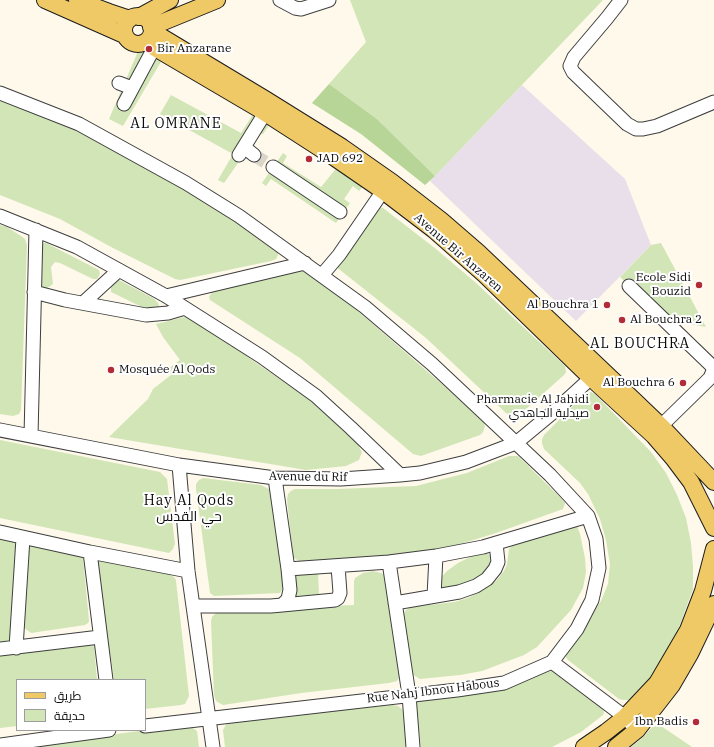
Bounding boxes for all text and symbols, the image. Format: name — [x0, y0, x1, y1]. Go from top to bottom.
place label: Bir Anzarane — [157, 42, 231, 56]
marker: Bir Anzarane — [144, 44, 154, 54]
district label: AL OMRANE — [130, 116, 222, 132]
place label: JAD 692 — [317, 152, 363, 166]
marker: JAD 692 — [304, 154, 314, 164]
street label: Avenue Bir Anzaren — [411, 211, 505, 295]
place label: Ecole Sidi Bouzid — [636, 271, 691, 299]
marker: Ecole Sidi Bouzid — [694, 280, 704, 290]
place label: Al Bouchra 1 — [527, 298, 599, 312]
marker: Al Bouchra 1 — [602, 300, 612, 310]
place label: Al Bouchra 2 — [630, 313, 702, 327]
marker: Al Bouchra 2 — [617, 315, 627, 325]
district label: AL BOUCHRA — [590, 336, 690, 352]
place label: Mosquée Al Qods — [119, 363, 215, 377]
marker: Mosquée Al Qods — [106, 365, 116, 375]
place label: Al Bouchra 6 — [603, 376, 675, 390]
marker: Al Bouchra 6 — [678, 378, 688, 388]
place label: Pharmacie Al Jahidi صيدلية الجاهدي — [476, 393, 589, 421]
marker: Pharmacie Al Jahidi صيدلية الجاهدي — [592, 402, 602, 412]
street label: Avenue du Rif — [269, 469, 347, 485]
district label: Hay Al Qods حي القدس — [144, 493, 234, 526]
street label: Rue Nahj Ibnou Habous — [366, 676, 500, 706]
legend — [16, 679, 146, 731]
text: طريق — [54, 688, 81, 703]
text: حديقة — [54, 708, 85, 723]
place label: Ibn Badis — [635, 715, 688, 729]
marker: Ibn Badis — [691, 717, 701, 727]

